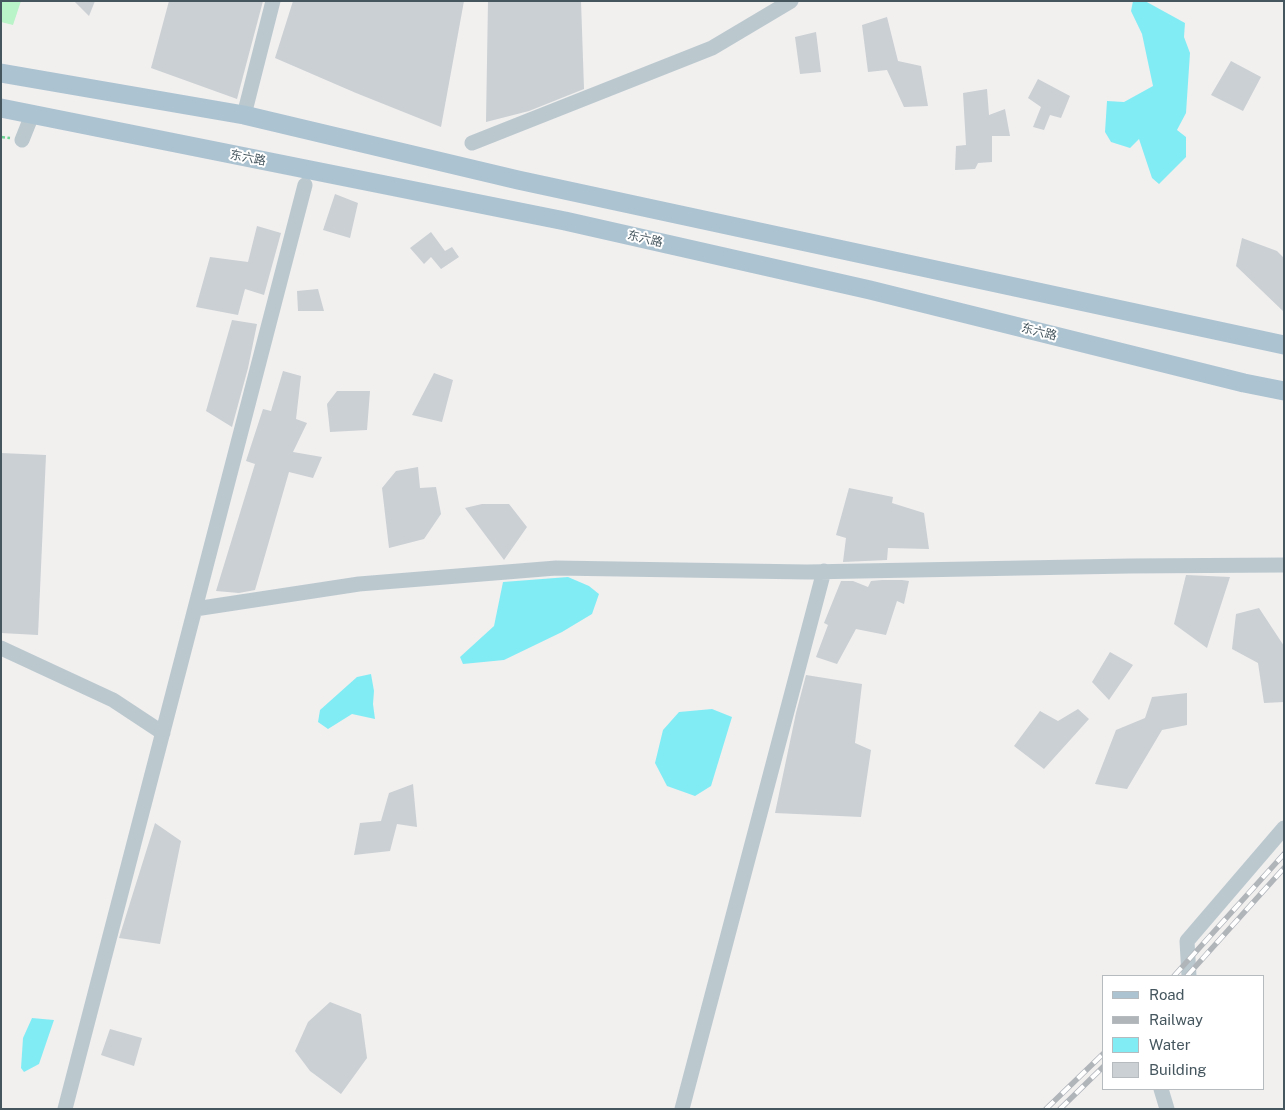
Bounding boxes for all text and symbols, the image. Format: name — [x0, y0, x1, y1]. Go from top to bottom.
street label: 东六路 — [229, 147, 267, 169]
street label: 东六路 — [626, 228, 664, 250]
street label: 东六路 — [1020, 321, 1058, 343]
legend — [1102, 975, 1265, 1090]
text: Road — [1149, 986, 1185, 1003]
text: Railway — [1149, 1011, 1203, 1028]
text: Water — [1149, 1036, 1191, 1053]
text: Building — [1149, 1061, 1207, 1078]

